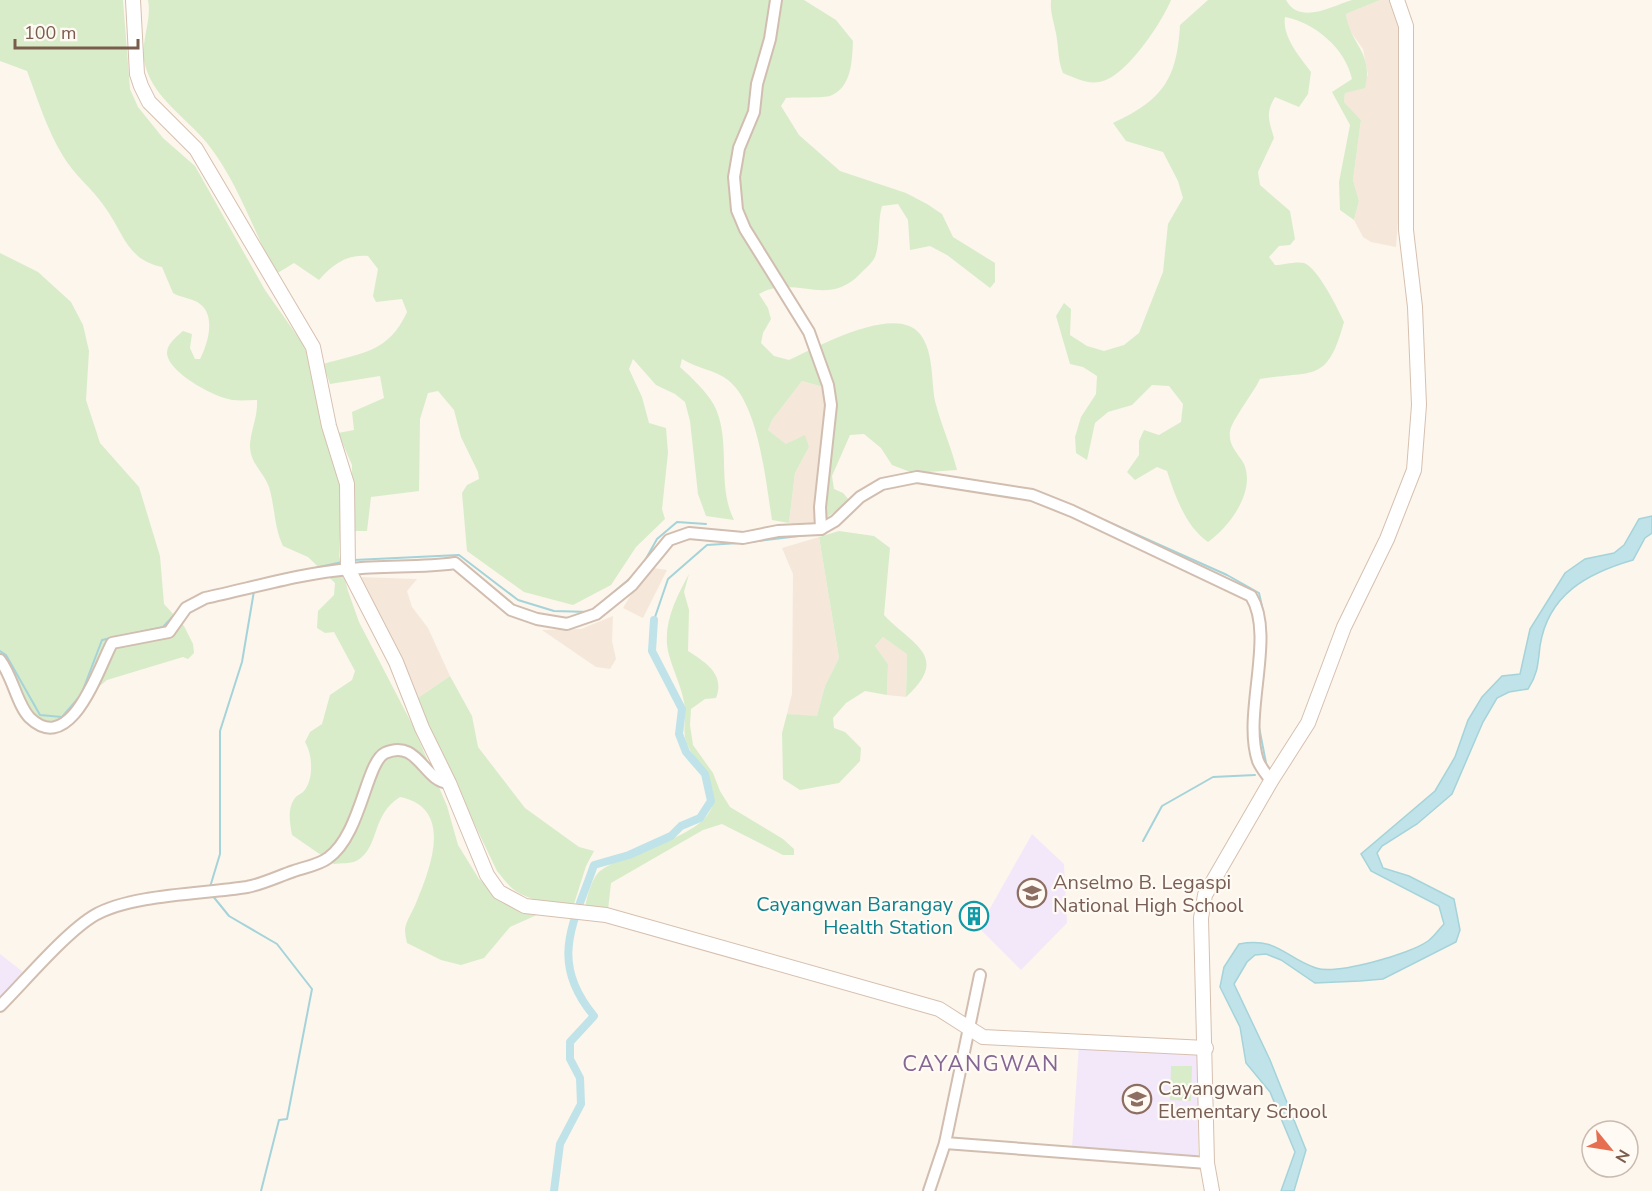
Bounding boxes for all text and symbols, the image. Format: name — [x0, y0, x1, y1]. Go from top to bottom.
scale bar — [15, 12, 138, 50]
text: 100 m — [24, 21, 76, 45]
place label: Anselmo B. Legaspi National High School — [1053, 869, 1243, 919]
school or university icon: Anselmo B. Legaspi National High School — [1016, 877, 1048, 909]
place label: Cayangwan Barangay Health Station — [756, 891, 954, 941]
building icon: Cayangwan Barangay Health Station — [958, 900, 990, 932]
district label: CAYANGWAN — [902, 1049, 1060, 1079]
place label: Cayangwan Elementary School — [1158, 1075, 1327, 1125]
school or university icon: Cayangwan Elementary School — [1121, 1083, 1153, 1115]
north arrow — [1580, 1119, 1640, 1179]
text: N — [1610, 1145, 1635, 1167]

